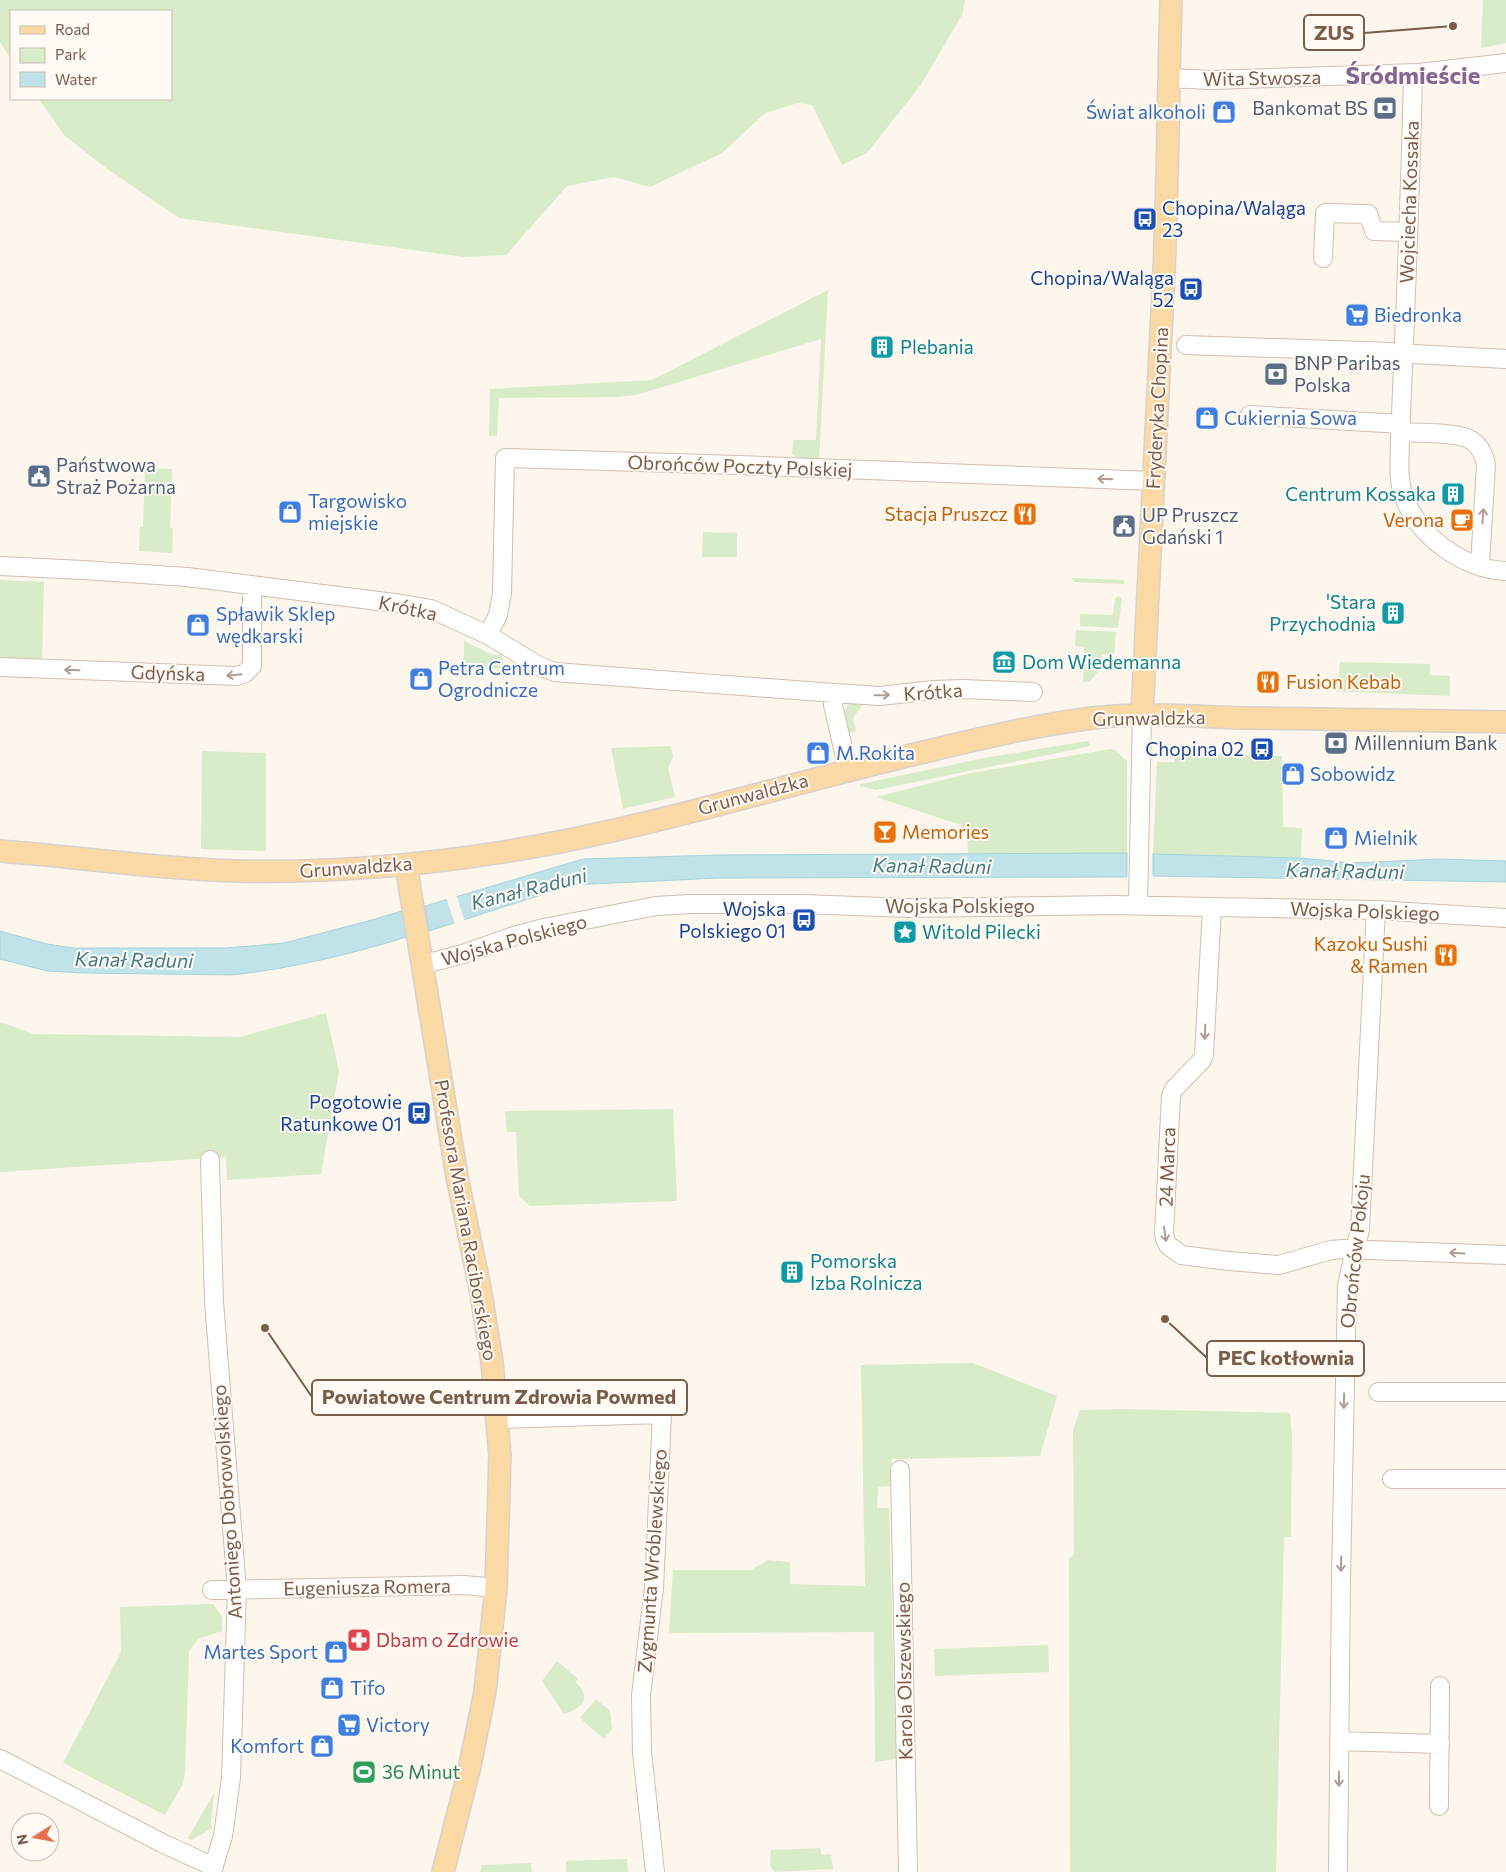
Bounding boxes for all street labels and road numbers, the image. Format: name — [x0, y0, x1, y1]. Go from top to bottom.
street label: Wita Stwosza — [1203, 65, 1321, 90]
street label: Wojciecha Kossaka — [1394, 120, 1423, 284]
street label: Fryderyka Chopina — [1141, 326, 1172, 490]
street label: Obrońców Poczty Polskiej — [627, 450, 853, 481]
street label: Krótka — [377, 590, 439, 625]
street label: Gdyńska — [130, 660, 206, 685]
street label: Krótka — [903, 678, 963, 705]
street label: Grunwaldzka — [1092, 705, 1206, 730]
street label: Grunwaldzka — [695, 768, 811, 819]
street label: Grunwaldzka — [299, 851, 413, 882]
street label: Wojska Polskiego — [885, 894, 1035, 917]
street label: Wojska Polskiego — [1290, 896, 1440, 925]
street label: Wojska Polskiego — [439, 909, 589, 970]
street label: Profesora Mariana Raciborskiego — [430, 1077, 503, 1362]
street label: 24 Marca — [1154, 1127, 1179, 1207]
street label: Obrońców Pokoju — [1335, 1173, 1374, 1329]
street label: Antoniego Dobrowolskiego — [207, 1384, 246, 1620]
street label: Zygmunta Wróblewskiego — [632, 1448, 671, 1674]
street label: Eugeniusza Romera — [283, 1574, 451, 1599]
street label: Karola Olszewskiego — [890, 1582, 917, 1760]

